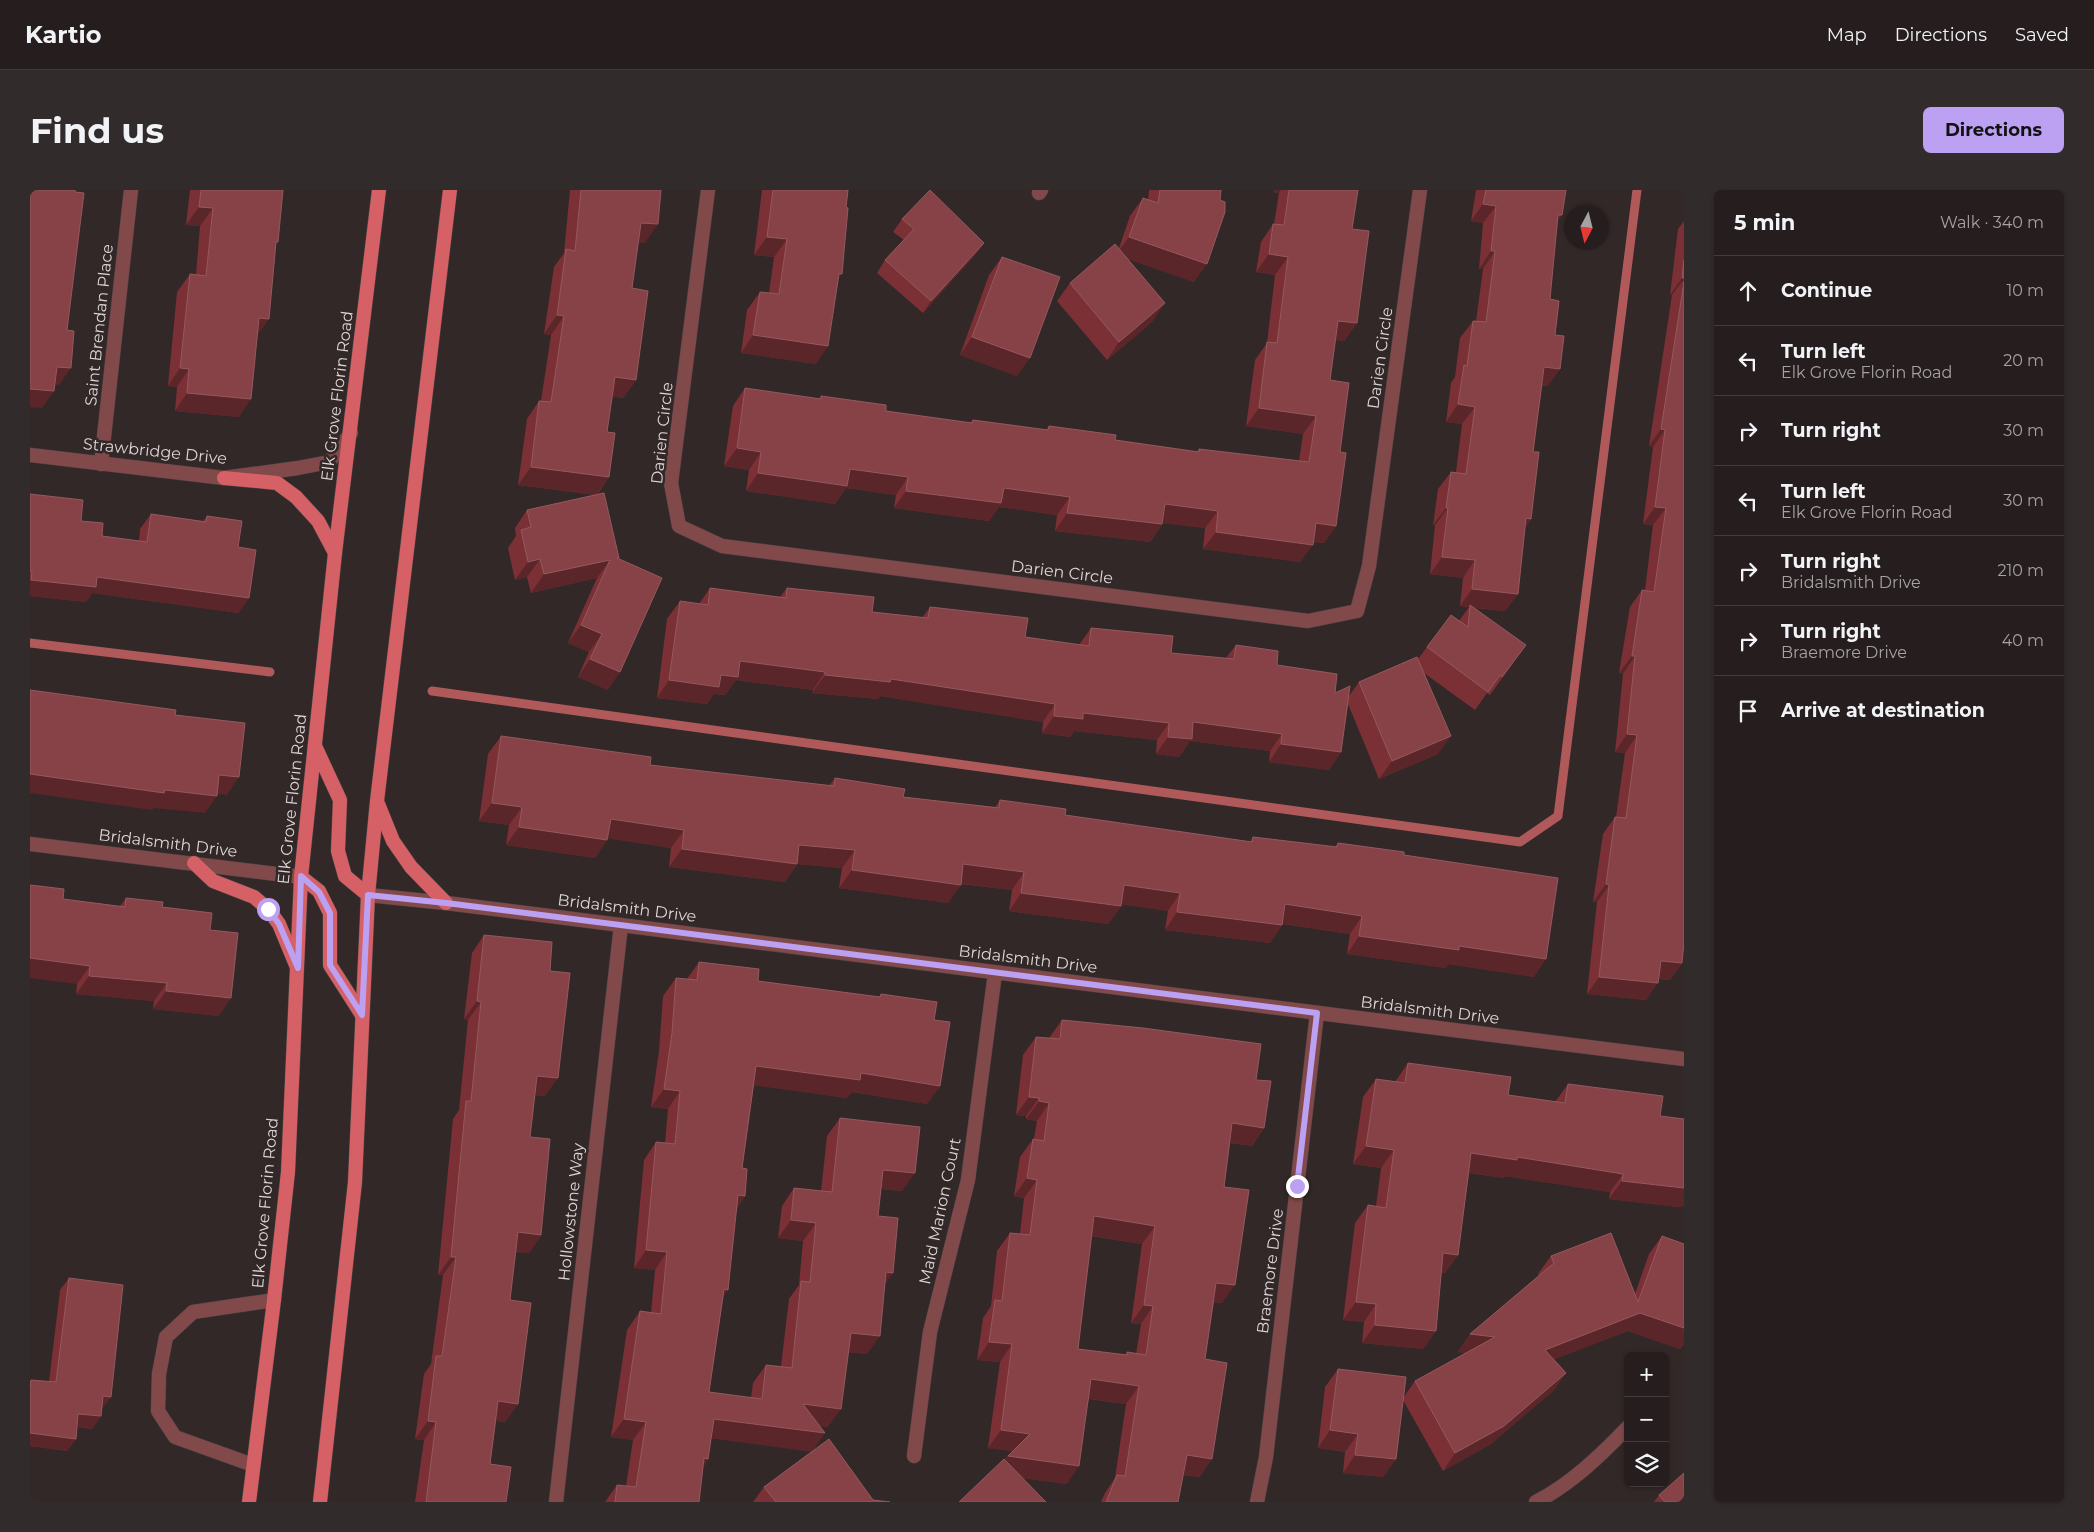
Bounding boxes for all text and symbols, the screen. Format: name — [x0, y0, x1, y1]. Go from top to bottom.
text: Kartio — [25, 20, 101, 49]
text: Map — [1827, 24, 1867, 46]
text: Directions — [1895, 24, 1987, 46]
text: Saved — [2015, 24, 2069, 46]
button: Directions — [1923, 107, 2064, 153]
text: Find us — [30, 109, 164, 152]
north arrow — [1564, 205, 1609, 250]
text: 5 min — [1734, 210, 1795, 235]
text: Walk · 340 m — [1940, 213, 2044, 232]
street label: Saint Brendan Place — [81, 243, 117, 407]
icon: ahead — [1734, 277, 1762, 305]
text: Continue — [1781, 279, 1872, 302]
text: 10 m — [2006, 281, 2044, 300]
street label: Darien Circle — [1363, 306, 1397, 410]
street label: Elk Grove Florin Road — [317, 310, 357, 482]
text: Turn left — [1781, 340, 1866, 363]
icon: left — [1734, 347, 1762, 375]
text: 20 m — [2003, 351, 2044, 370]
text: Elk Grove Florin Road — [1781, 363, 1952, 382]
street label: Darien Circle — [647, 381, 677, 485]
icon: right — [1734, 417, 1762, 445]
text: Turn right — [1781, 419, 1881, 442]
text: 30 m — [2003, 421, 2044, 440]
street label: Strawbridge Drive — [82, 434, 228, 468]
text: Turn left — [1781, 480, 1866, 503]
icon: left — [1734, 487, 1762, 515]
text: 30 m — [2003, 491, 2044, 510]
text: Elk Grove Florin Road — [1781, 503, 1952, 522]
text: Turn right — [1781, 550, 1881, 573]
street label: Darien Circle — [1010, 556, 1114, 588]
icon: right — [1734, 557, 1762, 585]
text: 210 m — [1997, 561, 2044, 580]
text: Bridalsmith Drive — [1781, 573, 1921, 592]
text: Turn right — [1781, 620, 1881, 643]
icon: right — [1734, 627, 1762, 655]
text: 40 m — [2002, 631, 2044, 650]
text: Braemore Drive — [1781, 643, 1907, 662]
icon: arrive — [1734, 697, 1762, 725]
text: Arrive at destination — [1781, 699, 1985, 722]
street label: Elk Grove Florin Road — [274, 713, 310, 885]
street label: Bridalsmith Drive — [98, 825, 238, 861]
street label: Bridalsmith Drive — [557, 890, 697, 926]
route start — [257, 898, 280, 921]
street label: Bridalsmith Drive — [958, 941, 1098, 977]
street label: Bridalsmith Drive — [1360, 992, 1500, 1028]
street label: Elk Grove Florin Road — [248, 1117, 282, 1289]
street label: Maid Marion Court — [915, 1135, 965, 1286]
street label: Hollowstone Way — [554, 1142, 588, 1282]
route end — [1286, 1175, 1309, 1198]
street label: Braemore Drive — [1253, 1207, 1287, 1335]
map controls — [1624, 1352, 1669, 1487]
button: + — [1624, 1352, 1669, 1397]
button: − — [1624, 1397, 1669, 1442]
button: layers — [1624, 1442, 1669, 1487]

